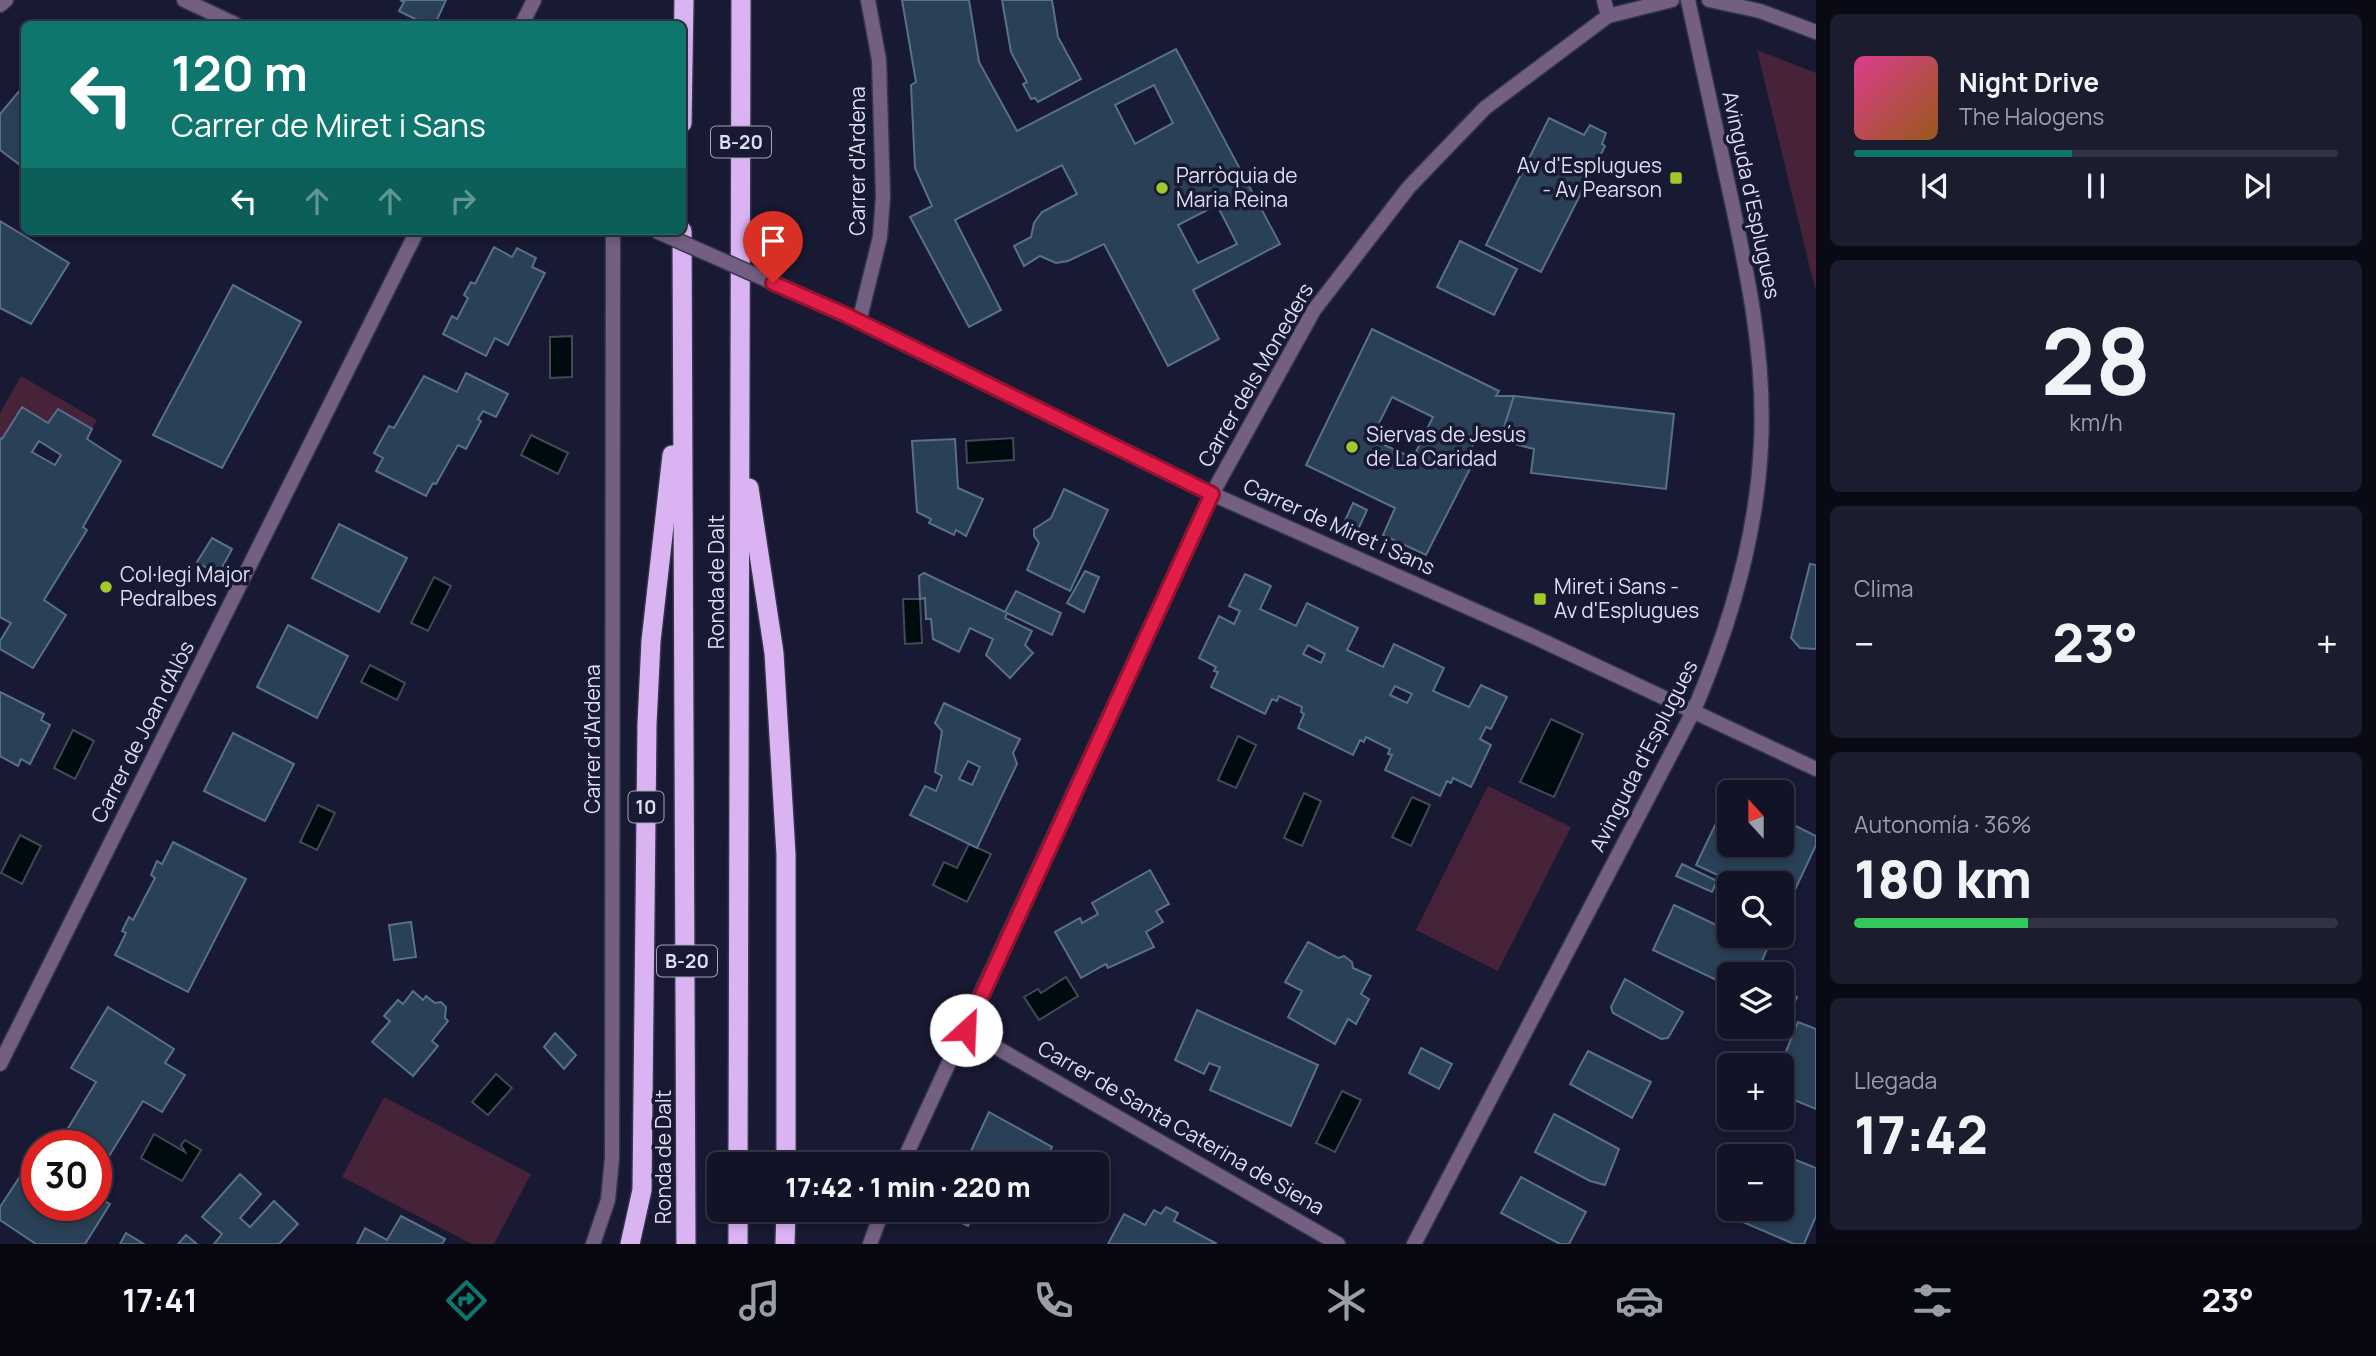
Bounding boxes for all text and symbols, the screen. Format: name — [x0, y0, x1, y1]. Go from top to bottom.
text: 120 m — [171, 39, 308, 106]
icon: left — [56, 49, 147, 140]
text: Night Drive — [1959, 64, 2099, 100]
street label: Carrer d'Ardena — [843, 86, 871, 236]
street label: Avinguda d'Esplugues — [1716, 88, 1788, 301]
text: The Halogens — [1959, 100, 2104, 132]
text: Carrer de Miret i Sans — [171, 103, 486, 147]
road number: B-20 — [711, 126, 771, 158]
place label: Av d'Esplugues - Av Pearson — [1517, 151, 1662, 203]
place label: Parròquia de Maria Reina — [1176, 161, 1298, 213]
icon: previous — [1916, 167, 1954, 205]
icon: pause — [2077, 167, 2115, 205]
icon: next — [2238, 167, 2276, 205]
marker: Av d'Esplugues - Av Pearson — [1668, 170, 1684, 186]
marker: Parròquia de Maria Reina — [1154, 180, 1170, 196]
icon: left — [225, 182, 263, 220]
icon: ahead — [298, 182, 336, 220]
icon: ahead — [371, 182, 409, 220]
icon: right — [444, 182, 482, 220]
pin — [743, 211, 803, 283]
icon: arrive — [754, 222, 792, 260]
street label: Carrer dels Moneders — [1191, 277, 1319, 472]
text: 28 — [2041, 298, 2151, 422]
text: km/h — [2069, 406, 2123, 438]
place label: Siervas de Jesús de La Caridad — [1366, 420, 1526, 472]
marker: Siervas de Jesús de La Caridad — [1344, 439, 1360, 455]
street label: Carrer de Miret i Sans — [1239, 471, 1439, 581]
street label: Ronda de Dalt — [702, 515, 730, 649]
place label: Col·legi Major Pedralbes — [120, 560, 251, 612]
place label: Miret i Sans - Av d'Esplugues — [1554, 572, 1699, 624]
text: Clima — [1854, 572, 1913, 604]
marker: Col·legi Major Pedralbes — [98, 579, 114, 595]
marker: Miret i Sans - Av d'Esplugues — [1532, 591, 1548, 607]
text: 23° — [2053, 607, 2138, 678]
text: − — [1854, 617, 1875, 669]
text: + — [2316, 617, 2338, 669]
street label: Carrer de Joan d'Alòs — [84, 636, 200, 827]
street label: Avinguda d'Esplugues — [1583, 655, 1704, 856]
street label: Carrer d'Ardena — [578, 664, 606, 814]
north arrow — [1717, 780, 1794, 858]
map controls — [1717, 780, 1794, 1221]
road number: 10 — [628, 792, 664, 822]
text: Autonomía · 36% — [1854, 808, 2032, 840]
text: 180 km — [1854, 843, 2032, 914]
button: search — [1717, 871, 1794, 948]
road number: B-20 — [657, 945, 717, 976]
button: layers — [1717, 962, 1794, 1039]
position arrow — [929, 993, 1003, 1067]
street label: Carrer de Santa Caterina de Siena — [1033, 1033, 1330, 1221]
button: + — [1717, 1053, 1794, 1130]
text: Llegada — [1854, 1064, 1937, 1096]
street label: Ronda de Dalt — [649, 1090, 677, 1224]
text: 17:42 — [1854, 1099, 1988, 1170]
speed limit sign: 30 — [21, 1130, 112, 1221]
button: − — [1717, 1144, 1794, 1221]
text: 17:42 · 1 min · 220 m — [785, 1169, 1031, 1205]
icon: directions — [442, 1276, 491, 1325]
icon: music — [735, 1276, 784, 1325]
icon: phone — [1029, 1276, 1078, 1325]
icon: climate — [1322, 1276, 1371, 1325]
icon: car — [1615, 1276, 1664, 1325]
icon: filters — [1908, 1276, 1957, 1325]
text: 17:41 — [122, 1278, 198, 1322]
text: 23° — [2202, 1278, 2254, 1322]

